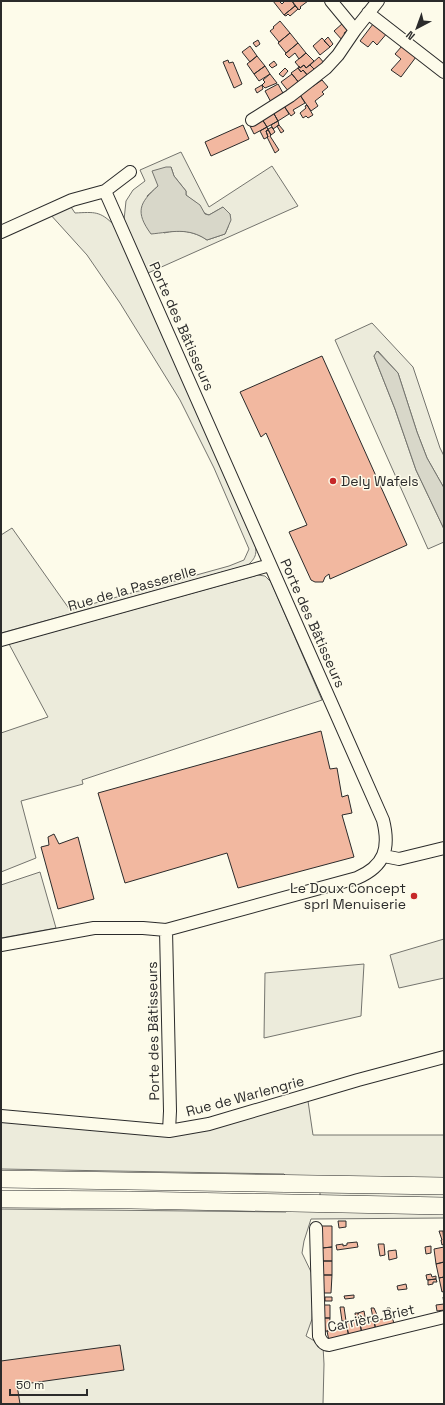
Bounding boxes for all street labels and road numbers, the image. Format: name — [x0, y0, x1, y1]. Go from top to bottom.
street label: Porte des Bâtisseurs — [145, 259, 219, 393]
street label: Porte des Bâtisseurs — [276, 556, 350, 690]
street label: Rue de la Passerelle — [66, 561, 198, 615]
street label: Porte des Bâtisseurs — [143, 961, 163, 1101]
street label: Rue de Warlengrie — [184, 1072, 306, 1120]
street label: Carrière Briet — [326, 1300, 416, 1336]

